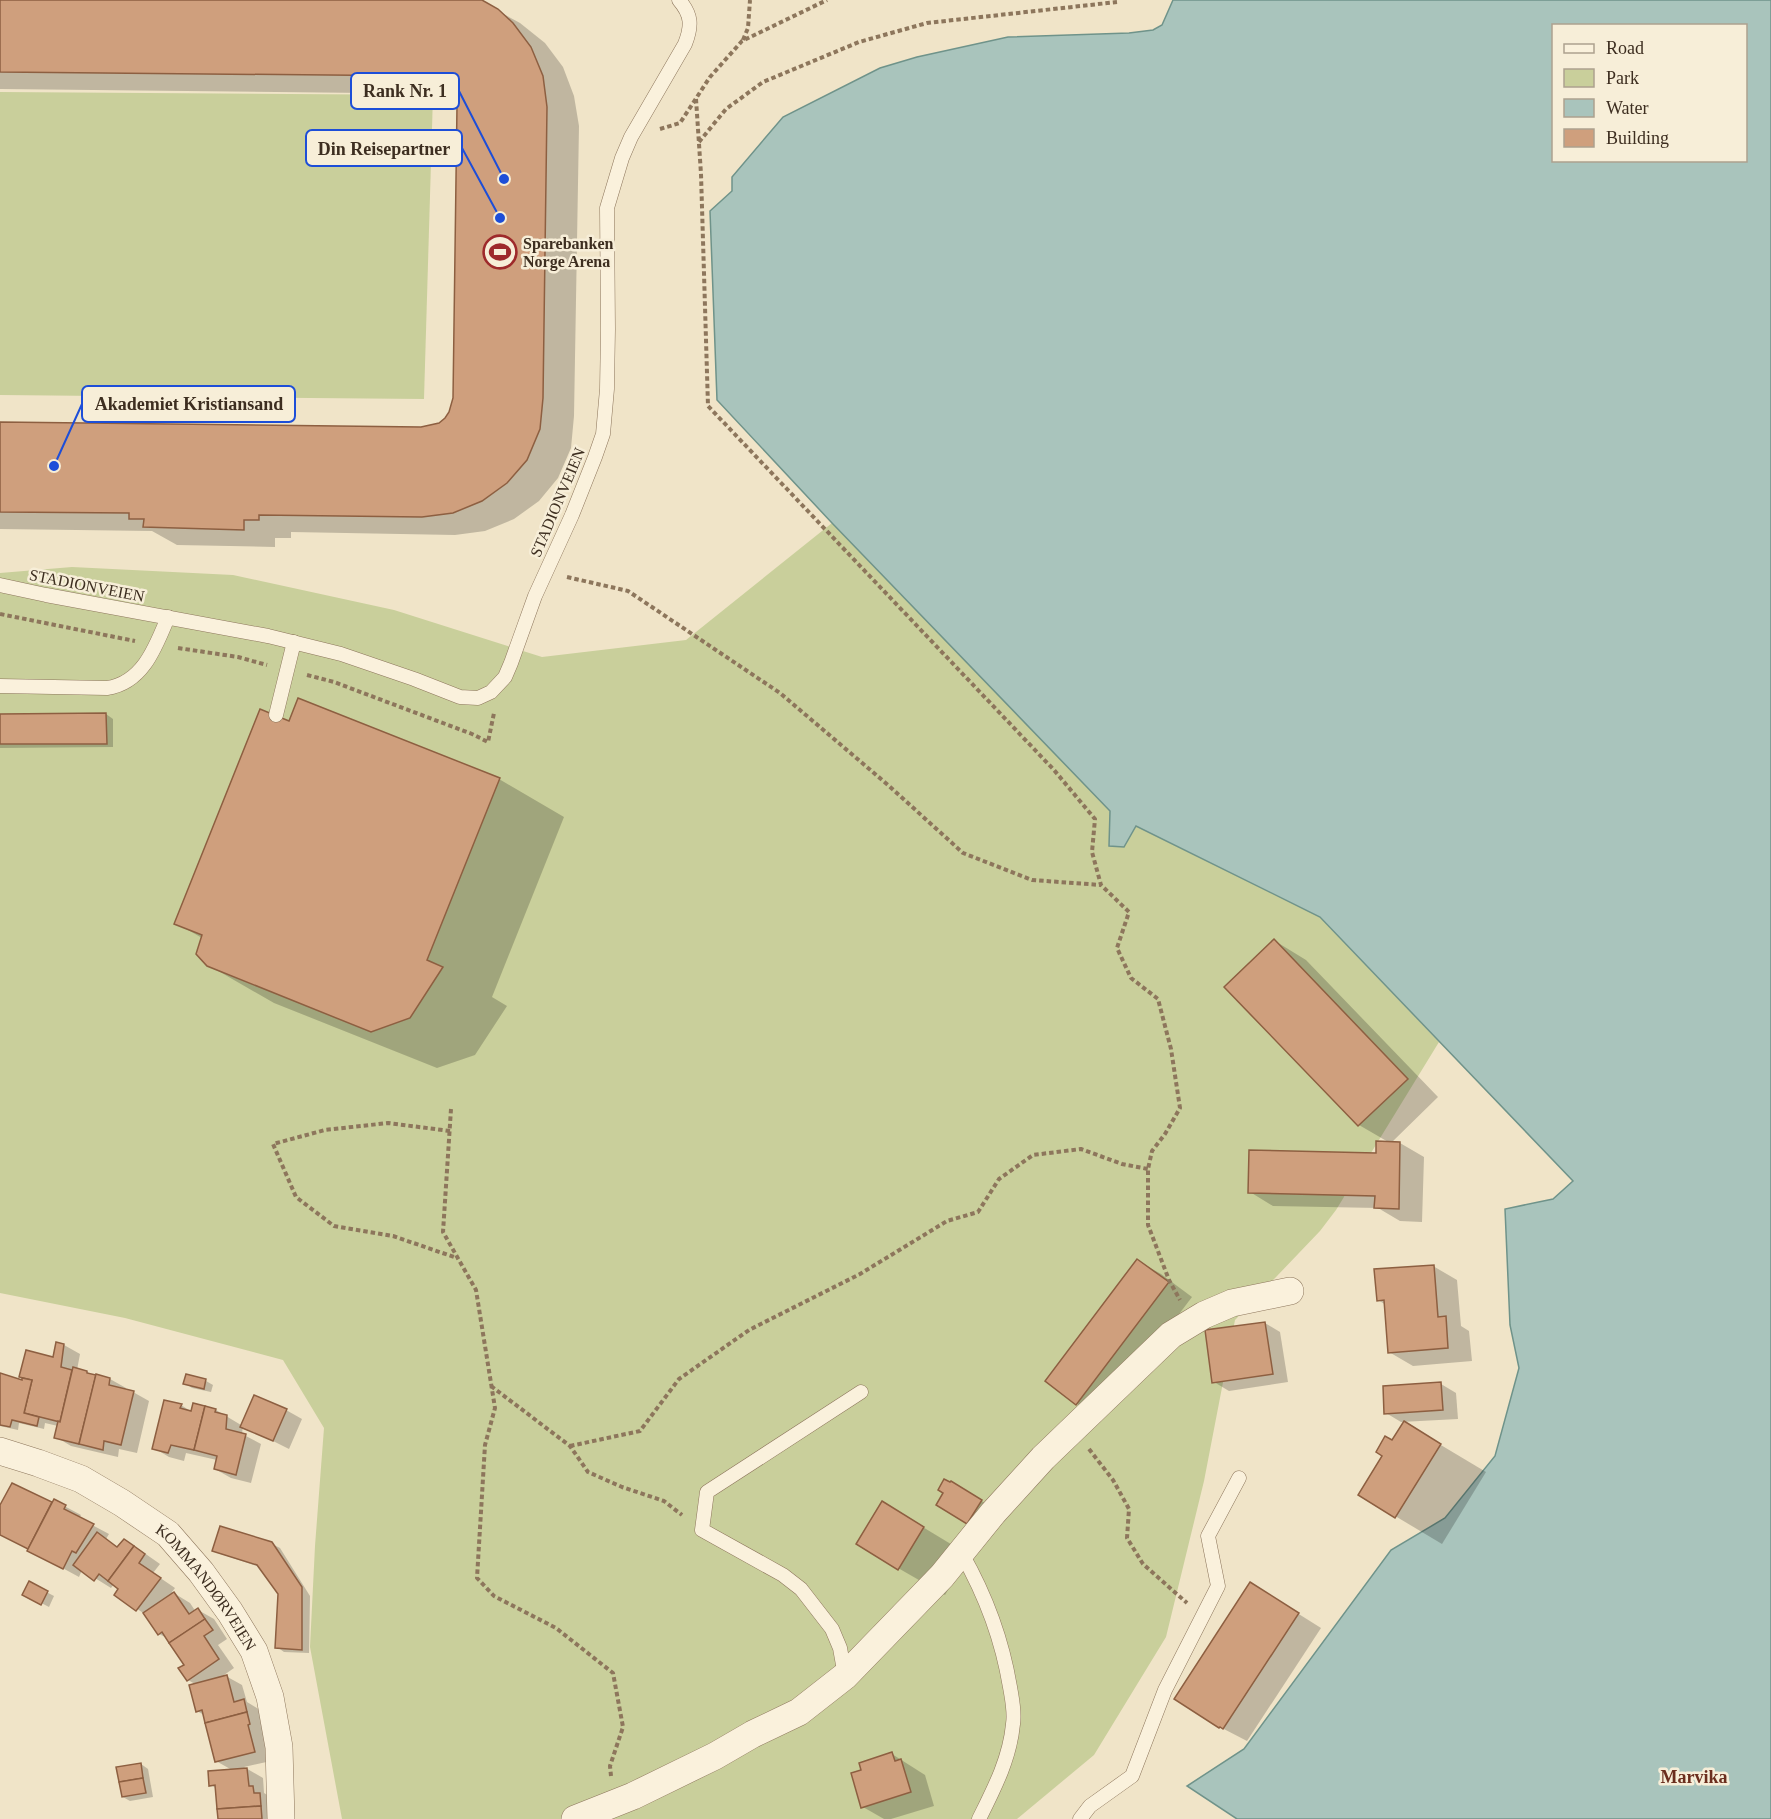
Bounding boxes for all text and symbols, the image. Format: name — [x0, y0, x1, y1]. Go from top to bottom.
legend — [1552, 24, 1747, 162]
text: Road — [1606, 38, 1644, 58]
text: Park — [1606, 68, 1639, 88]
callout: Rank Nr. 1 — [351, 73, 459, 109]
text: Rank Nr. 1 — [363, 81, 447, 101]
text: Water — [1606, 98, 1649, 118]
text: Building — [1606, 128, 1669, 148]
callout: Din Reisepartner — [306, 130, 462, 166]
text: Din Reisepartner — [318, 139, 450, 159]
sports icon: Sparebanken Norge Arena — [482, 234, 518, 270]
place label: Sparebanken Norge Arena — [523, 235, 614, 271]
callout: Akademiet Kristiansand — [82, 386, 295, 422]
text: Akademiet Kristiansand — [95, 394, 283, 414]
street label: STADIONVEIEN — [527, 445, 588, 559]
street label: STADIONVEIEN — [28, 566, 146, 605]
street label: KOMMANDØRVEIEN — [153, 1520, 260, 1654]
district label: Marvika — [1661, 1767, 1728, 1787]

